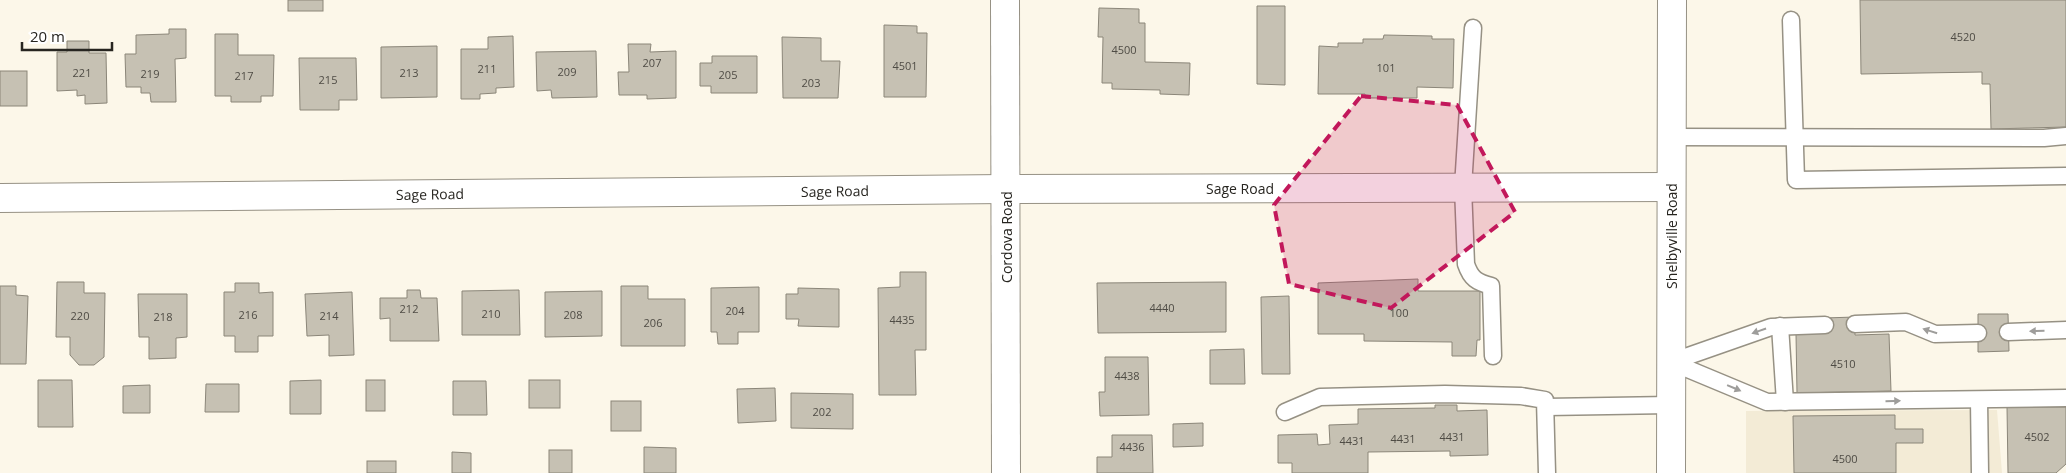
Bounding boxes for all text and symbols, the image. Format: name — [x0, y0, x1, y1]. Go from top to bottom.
scale bar — [22, 20, 112, 52]
text: 20 m — [30, 26, 65, 46]
house number: 4520 — [1950, 29, 1976, 44]
house number: 4500 — [1111, 42, 1137, 57]
house number: 207 — [643, 55, 661, 70]
house number: 4501 — [892, 58, 918, 73]
house number: 101 — [1377, 60, 1395, 75]
house number: 211 — [478, 61, 496, 76]
house number: 209 — [558, 64, 576, 79]
house number: 221 — [73, 65, 91, 80]
house number: 213 — [400, 65, 418, 80]
house number: 219 — [141, 66, 159, 81]
house number: 205 — [719, 67, 737, 82]
house number: 217 — [235, 68, 253, 83]
house number: 215 — [319, 72, 337, 87]
house number: 203 — [802, 75, 820, 90]
street label: Sage Road — [1206, 179, 1274, 198]
street label: Sage Road — [801, 181, 869, 201]
street label: Shelbyville Road — [1662, 183, 1681, 289]
street label: Sage Road — [396, 184, 464, 204]
street label: Cordova Road — [997, 191, 1016, 283]
house number: 4440 — [1149, 300, 1175, 315]
house number: 212 — [400, 301, 418, 316]
house number: 204 — [726, 303, 745, 318]
house number: 100 — [1390, 305, 1408, 320]
house number: 210 — [482, 306, 500, 321]
house number: 216 — [239, 307, 257, 322]
house number: 208 — [564, 307, 582, 322]
house number: 220 — [71, 308, 89, 323]
house number: 214 — [320, 308, 339, 323]
house number: 218 — [154, 309, 172, 324]
house number: 4435 — [889, 312, 915, 327]
house number: 206 — [644, 315, 662, 330]
one-way arrow — [1751, 327, 1766, 335]
one-way arrow — [1922, 327, 1937, 335]
one-way arrow — [2029, 327, 2045, 335]
house number: 4510 — [1830, 356, 1856, 371]
house number: 4438 — [1114, 368, 1140, 383]
one-way arrow — [1727, 385, 1741, 393]
one-way arrow — [1886, 397, 1902, 405]
house number: 202 — [813, 404, 831, 419]
house number: 4431 — [1439, 429, 1465, 444]
house number: 4502 — [2024, 429, 2050, 444]
house number: 4431 — [1390, 431, 1416, 446]
house number: 4431 — [1339, 433, 1365, 448]
house number: 4436 — [1119, 439, 1145, 454]
house number: 4500 — [1832, 451, 1858, 466]

